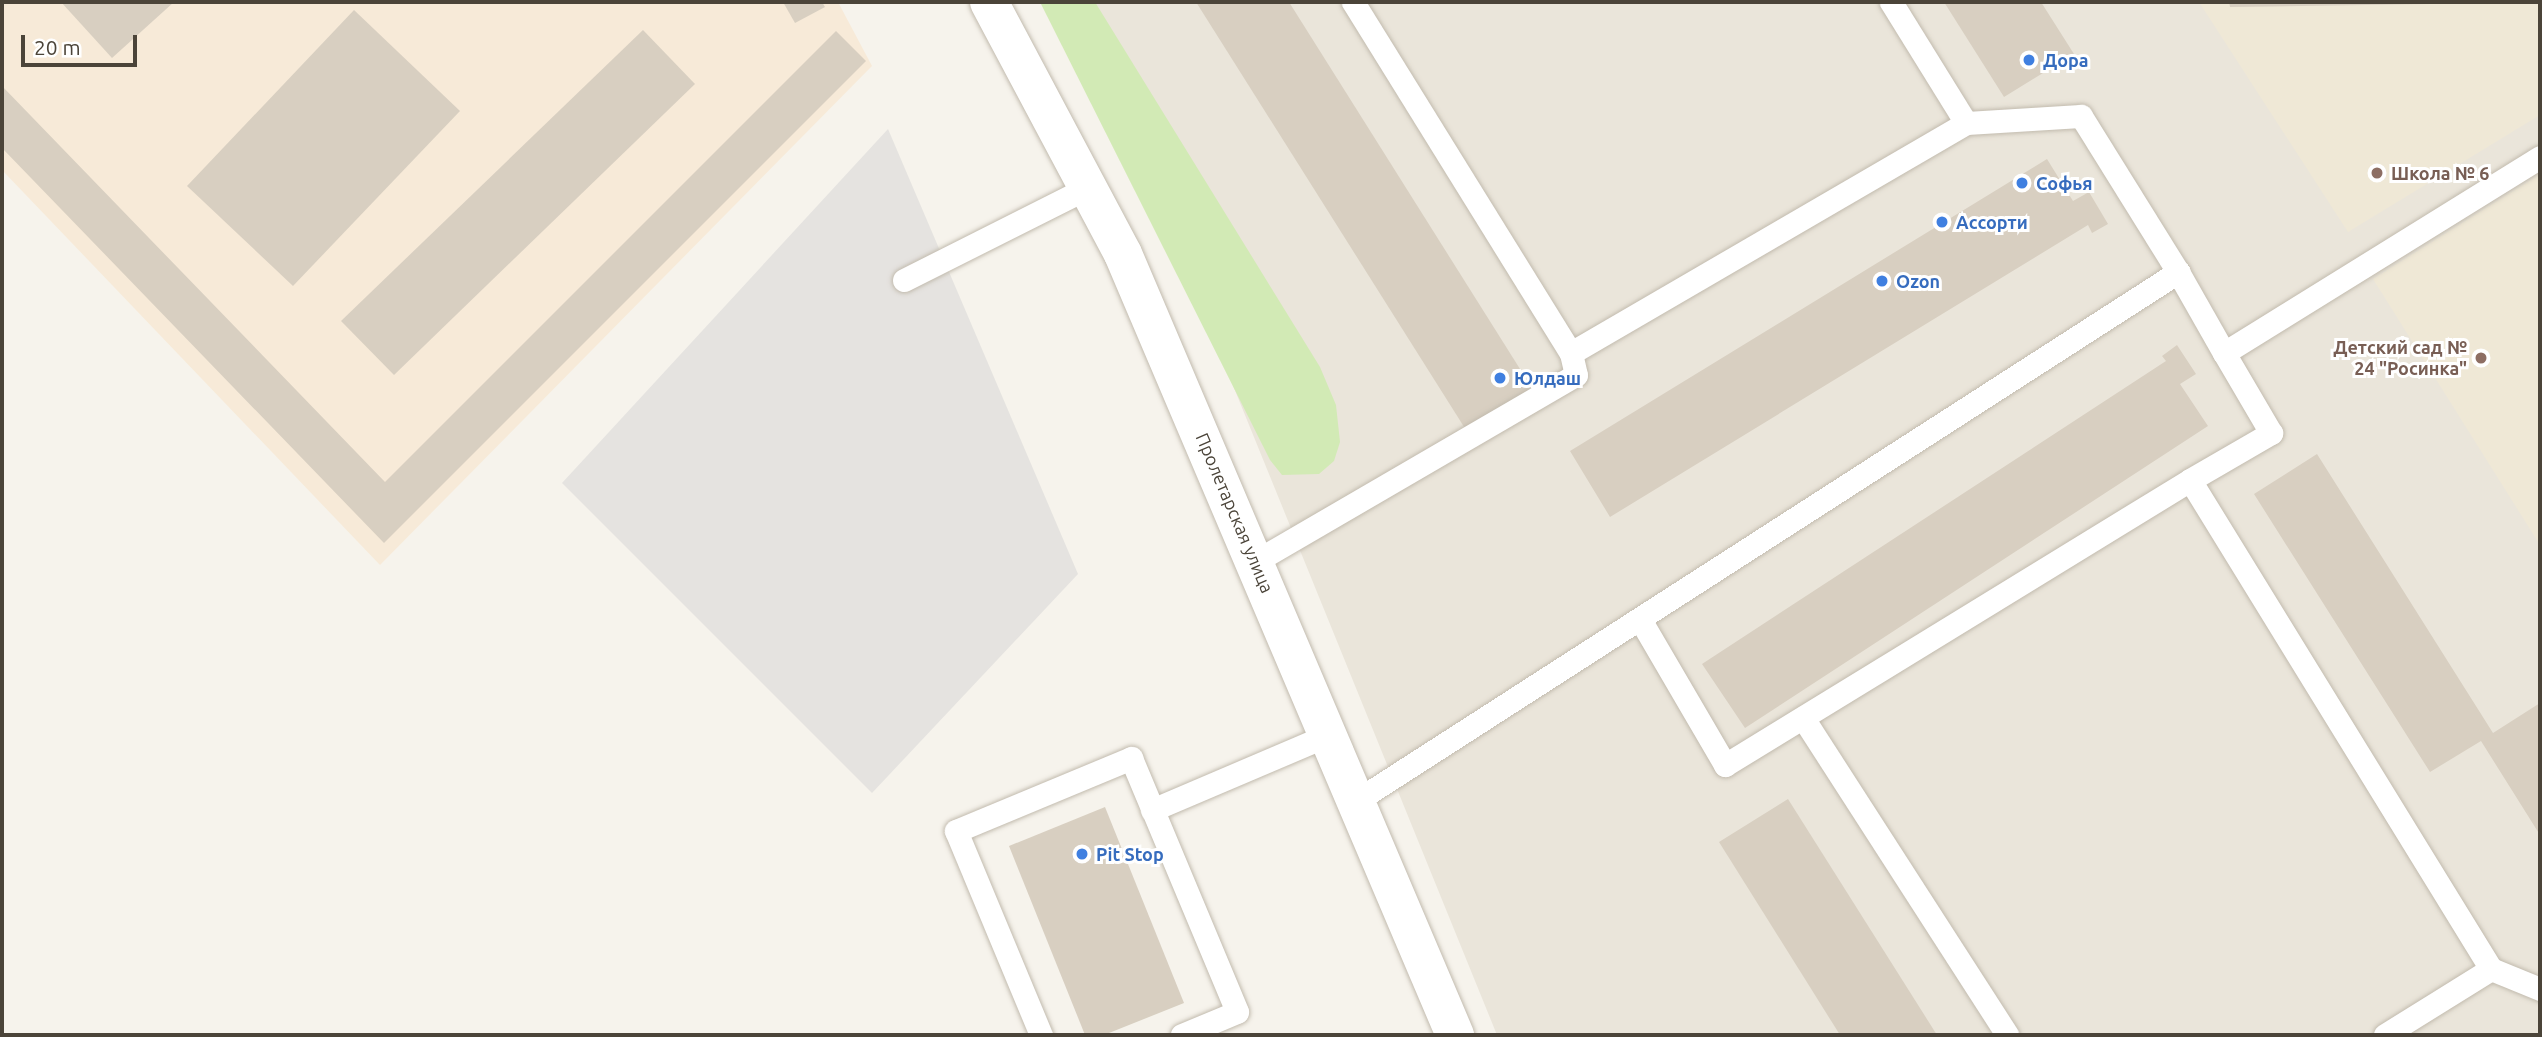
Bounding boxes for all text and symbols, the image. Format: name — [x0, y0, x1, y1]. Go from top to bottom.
scale bar — [24, 21, 140, 65]
text: 20 m — [34, 35, 81, 59]
place label: Дора — [2043, 49, 2089, 71]
marker: Дора — [2021, 52, 2037, 68]
place label: Школа № 6 — [2391, 162, 2489, 184]
marker: Школа № 6 — [2369, 165, 2385, 181]
place label: Софья — [2036, 172, 2093, 194]
marker: Софья — [2014, 175, 2030, 191]
place label: Ассорти — [1956, 211, 2028, 233]
marker: Ассорти — [1934, 214, 1950, 230]
place label: Ozon — [1896, 270, 1940, 292]
marker: Ozon — [1874, 273, 1890, 289]
place label: Детский сад № 24 "Росинка" — [2333, 337, 2467, 380]
marker: Детский сад № 24 "Росинка" — [2473, 350, 2489, 366]
place label: Юлдаш — [1514, 367, 1581, 389]
marker: Юлдаш — [1492, 370, 1508, 386]
street label: Пролетарская улица — [1192, 430, 1278, 596]
place label: Pit Stop — [1096, 843, 1164, 865]
marker: Pit Stop — [1074, 846, 1090, 862]

